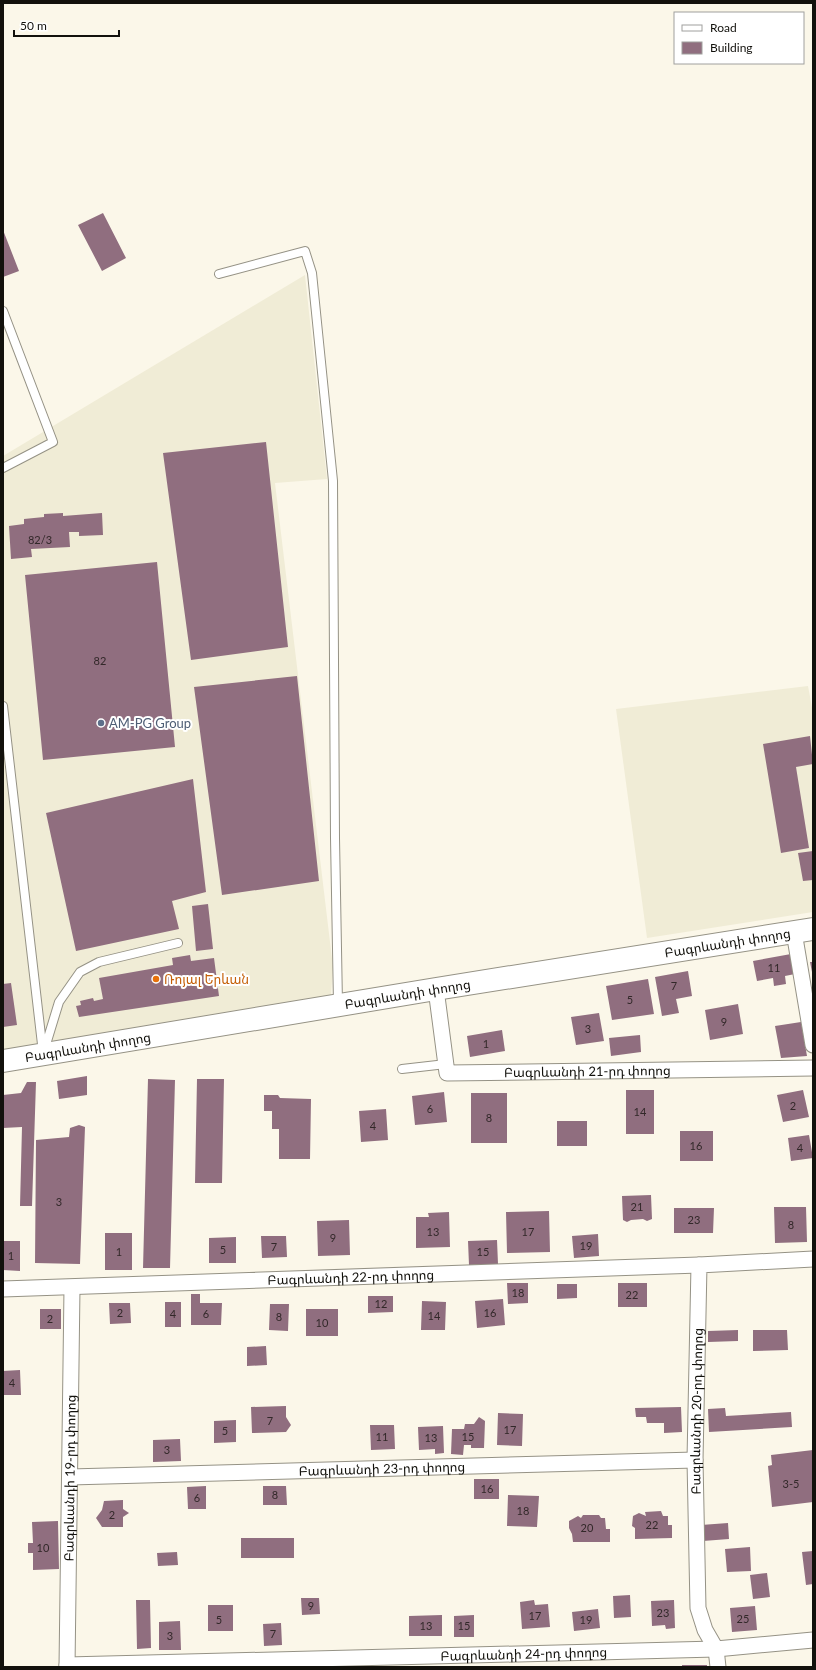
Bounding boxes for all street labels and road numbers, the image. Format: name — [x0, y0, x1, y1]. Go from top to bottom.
street label: Բագրևանդի փողոց — [663, 925, 792, 961]
street label: Բագրևանդի փողոց — [343, 976, 472, 1012]
street label: Բագրևանդի փողոց — [24, 1029, 152, 1065]
street label: Բագրևանդի 21-րդ փողոց — [504, 1062, 671, 1080]
street label: Բագրևանդի 22-րդ փողոց — [267, 1266, 434, 1288]
street label: Բագրևանդի 20-րդ փողոց — [687, 1328, 706, 1495]
street label: Բագրևանդի 19-րդ փողոց — [60, 1395, 79, 1562]
street label: Բագրևանդի 23-րդ փողոց — [298, 1458, 465, 1479]
street label: Բագրևանդի 24-րդ փողոց — [440, 1644, 607, 1664]

